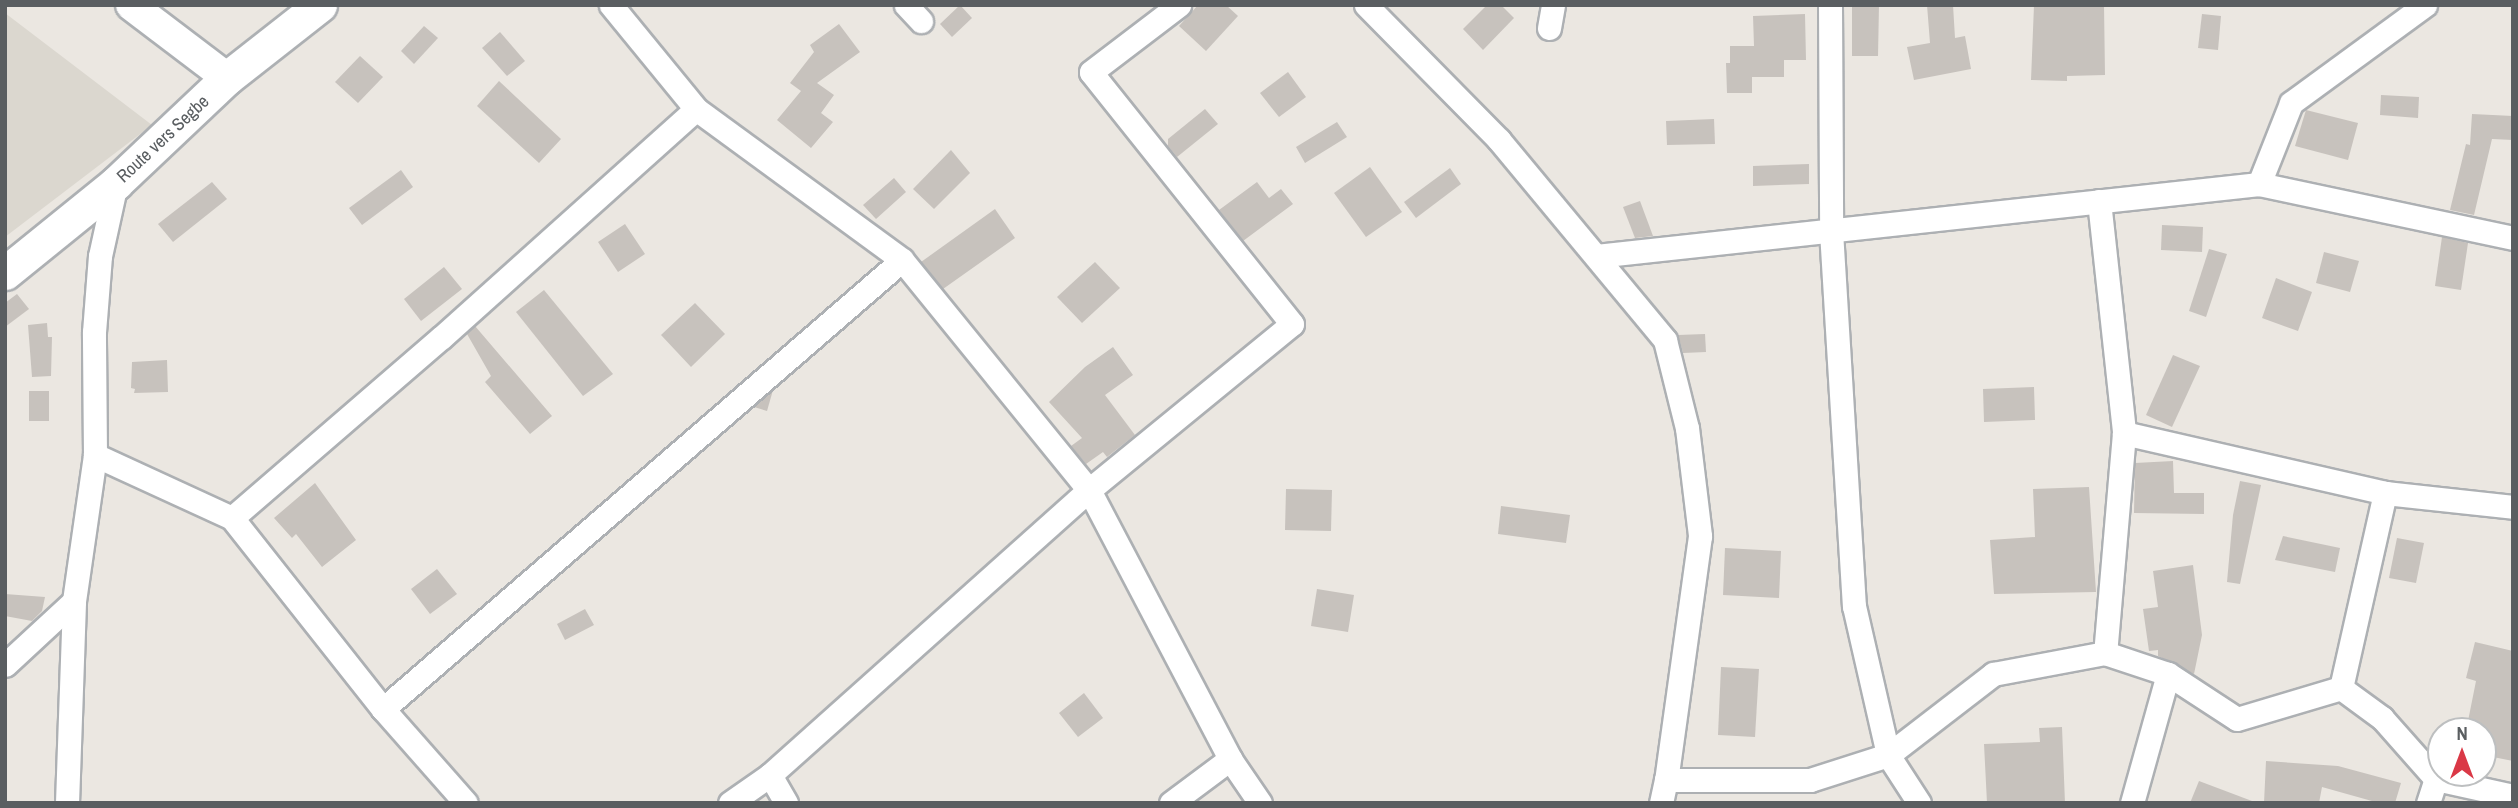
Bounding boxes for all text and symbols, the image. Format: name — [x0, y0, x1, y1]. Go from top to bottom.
street label: Route vers Segbe — [112, 91, 214, 187]
north arrow — [2427, 717, 2497, 787]
text: N — [2456, 720, 2468, 746]

